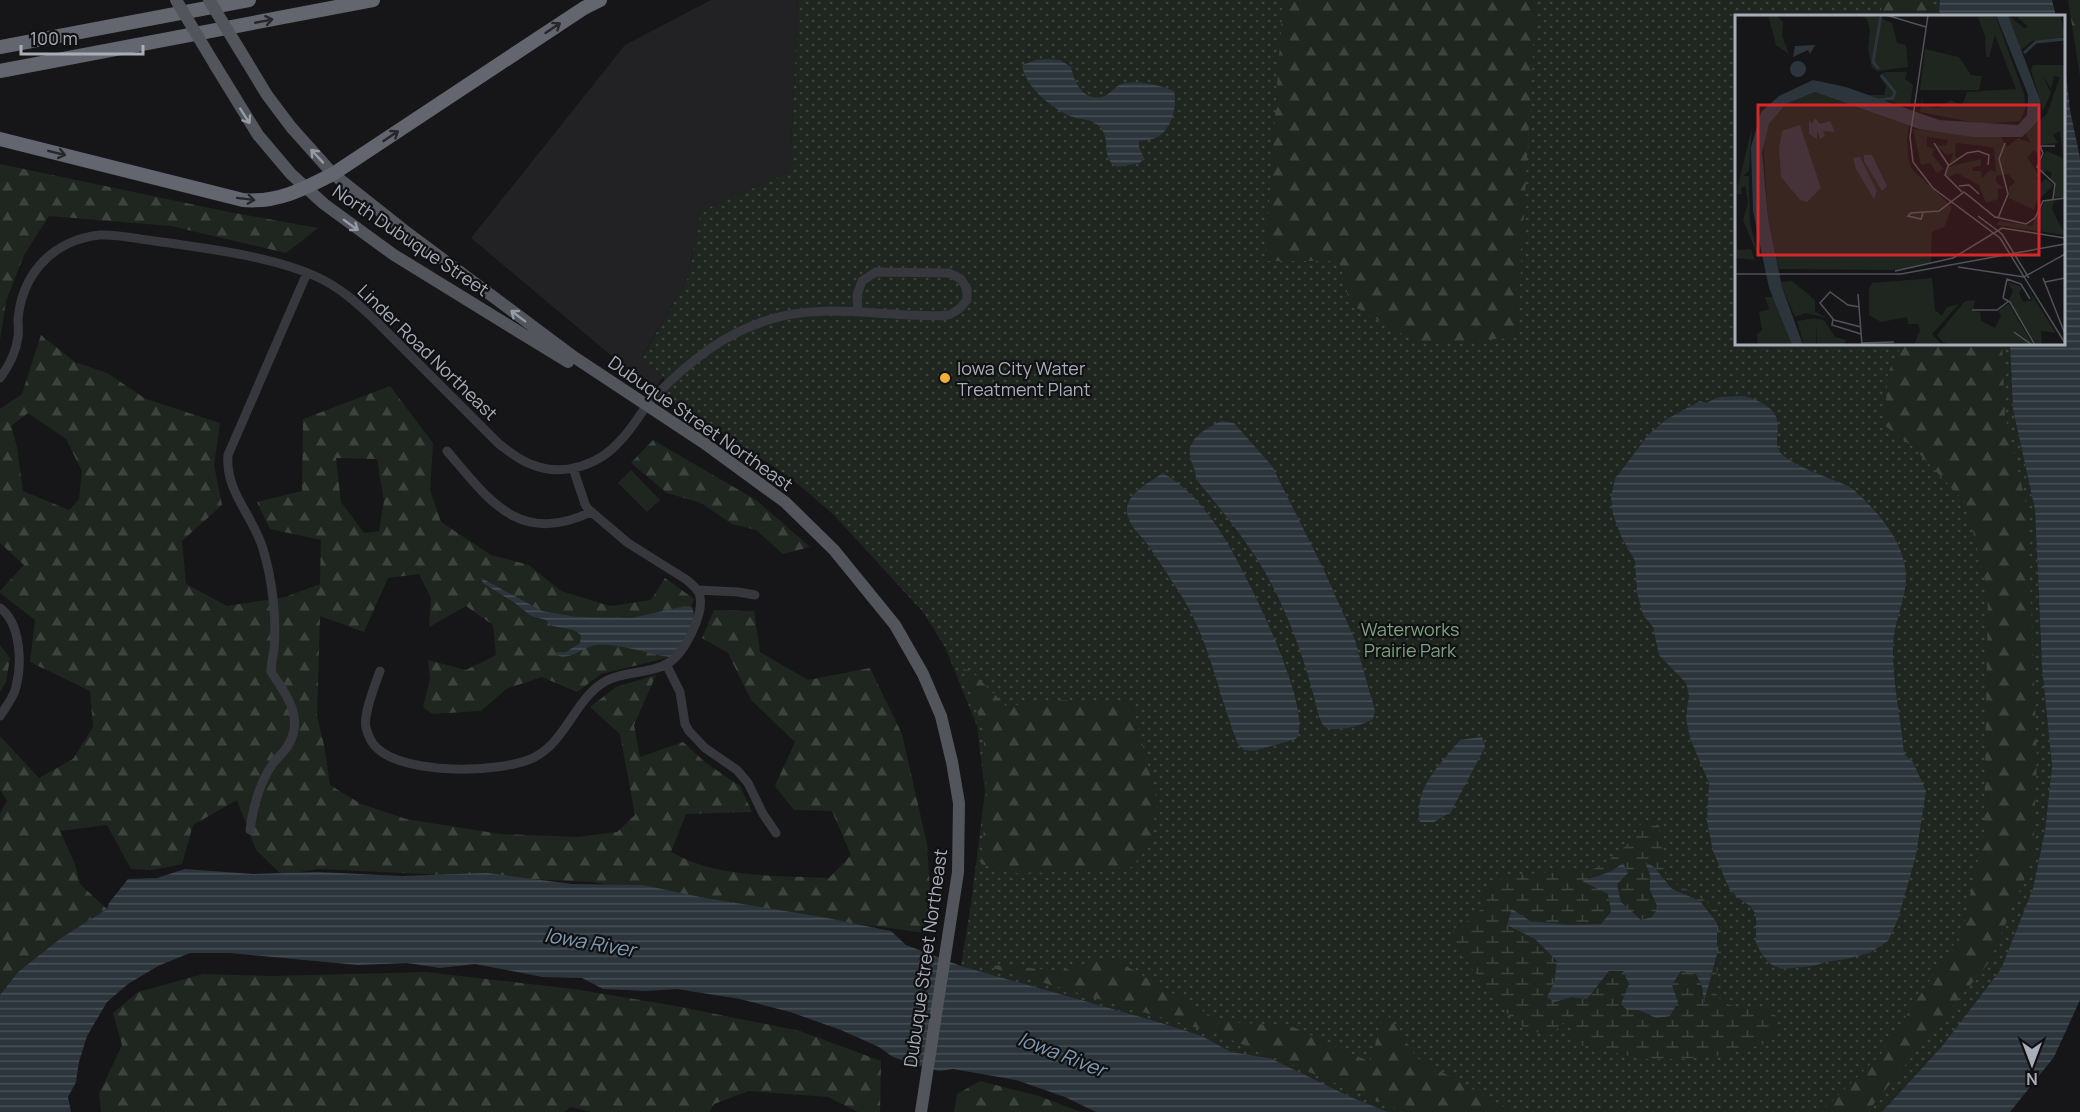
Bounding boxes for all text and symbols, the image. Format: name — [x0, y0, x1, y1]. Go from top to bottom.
one-way arrow — [253, 15, 273, 26]
inset map — [1735, 15, 2065, 345]
scale bar — [21, 18, 142, 56]
one-way arrow — [545, 22, 561, 34]
text: 100 m — [30, 26, 78, 50]
one-way arrow — [238, 107, 251, 124]
one-way arrow — [382, 130, 399, 142]
one-way arrow — [47, 148, 66, 160]
one-way arrow — [310, 149, 324, 164]
street label: North Dubuque Street — [328, 179, 494, 301]
one-way arrow — [236, 194, 256, 205]
one-way arrow — [343, 219, 359, 231]
street label: Linder Road Northeast — [353, 279, 503, 425]
one-way arrow — [511, 310, 527, 323]
street label: Dubuque Street Northeast — [604, 350, 798, 496]
place label: Iowa City Water Treatment Plant — [957, 356, 1091, 401]
marker: Iowa City Water Treatment Plant — [938, 371, 952, 385]
park label: Waterworks Prairie Park — [1361, 617, 1459, 662]
street label: Dubuque Street Northeast — [898, 847, 952, 1069]
water label: Iowa River — [542, 921, 640, 964]
water label: Iowa River — [1014, 1025, 1112, 1084]
north arrow — [2002, 1034, 2062, 1094]
text: N — [2026, 1068, 2038, 1090]

